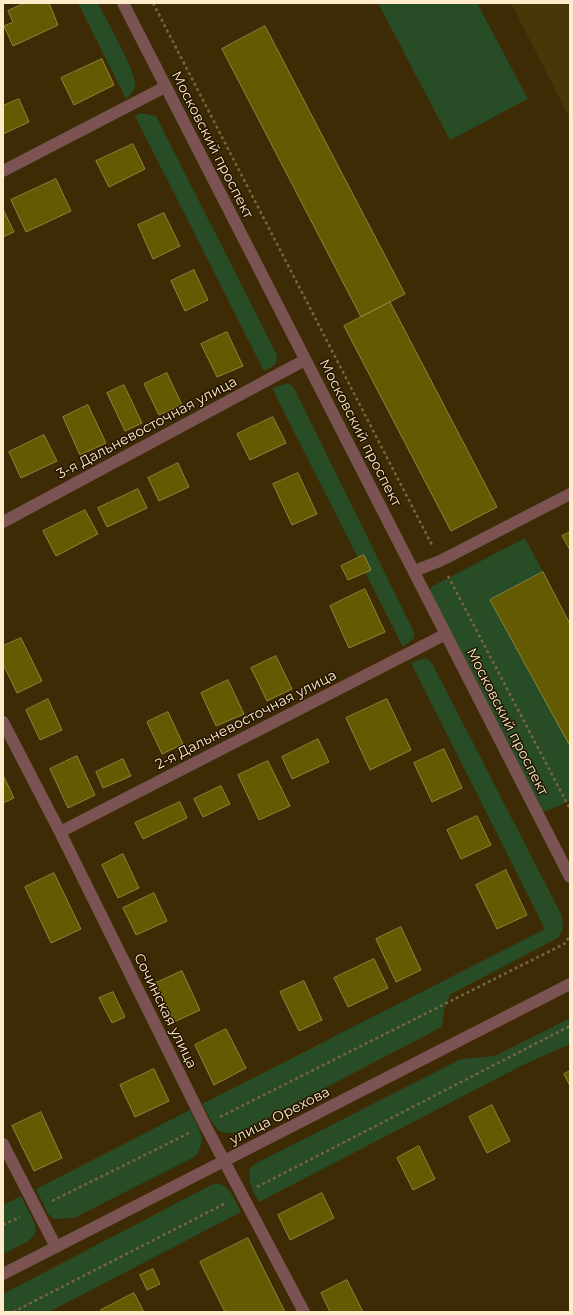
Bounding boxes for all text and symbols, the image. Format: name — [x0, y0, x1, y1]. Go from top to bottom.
street label: Московский проспект — [168, 69, 256, 221]
street label: Московский проспект — [316, 357, 404, 509]
street label: 3-я Дальневосточная улица — [54, 373, 240, 483]
street label: Московский проспект — [463, 646, 551, 798]
street label: 2-я Дальневосточная улица — [152, 667, 340, 773]
street label: Сочинская улица — [130, 951, 200, 1071]
street label: улица Орехова — [227, 1084, 333, 1148]

